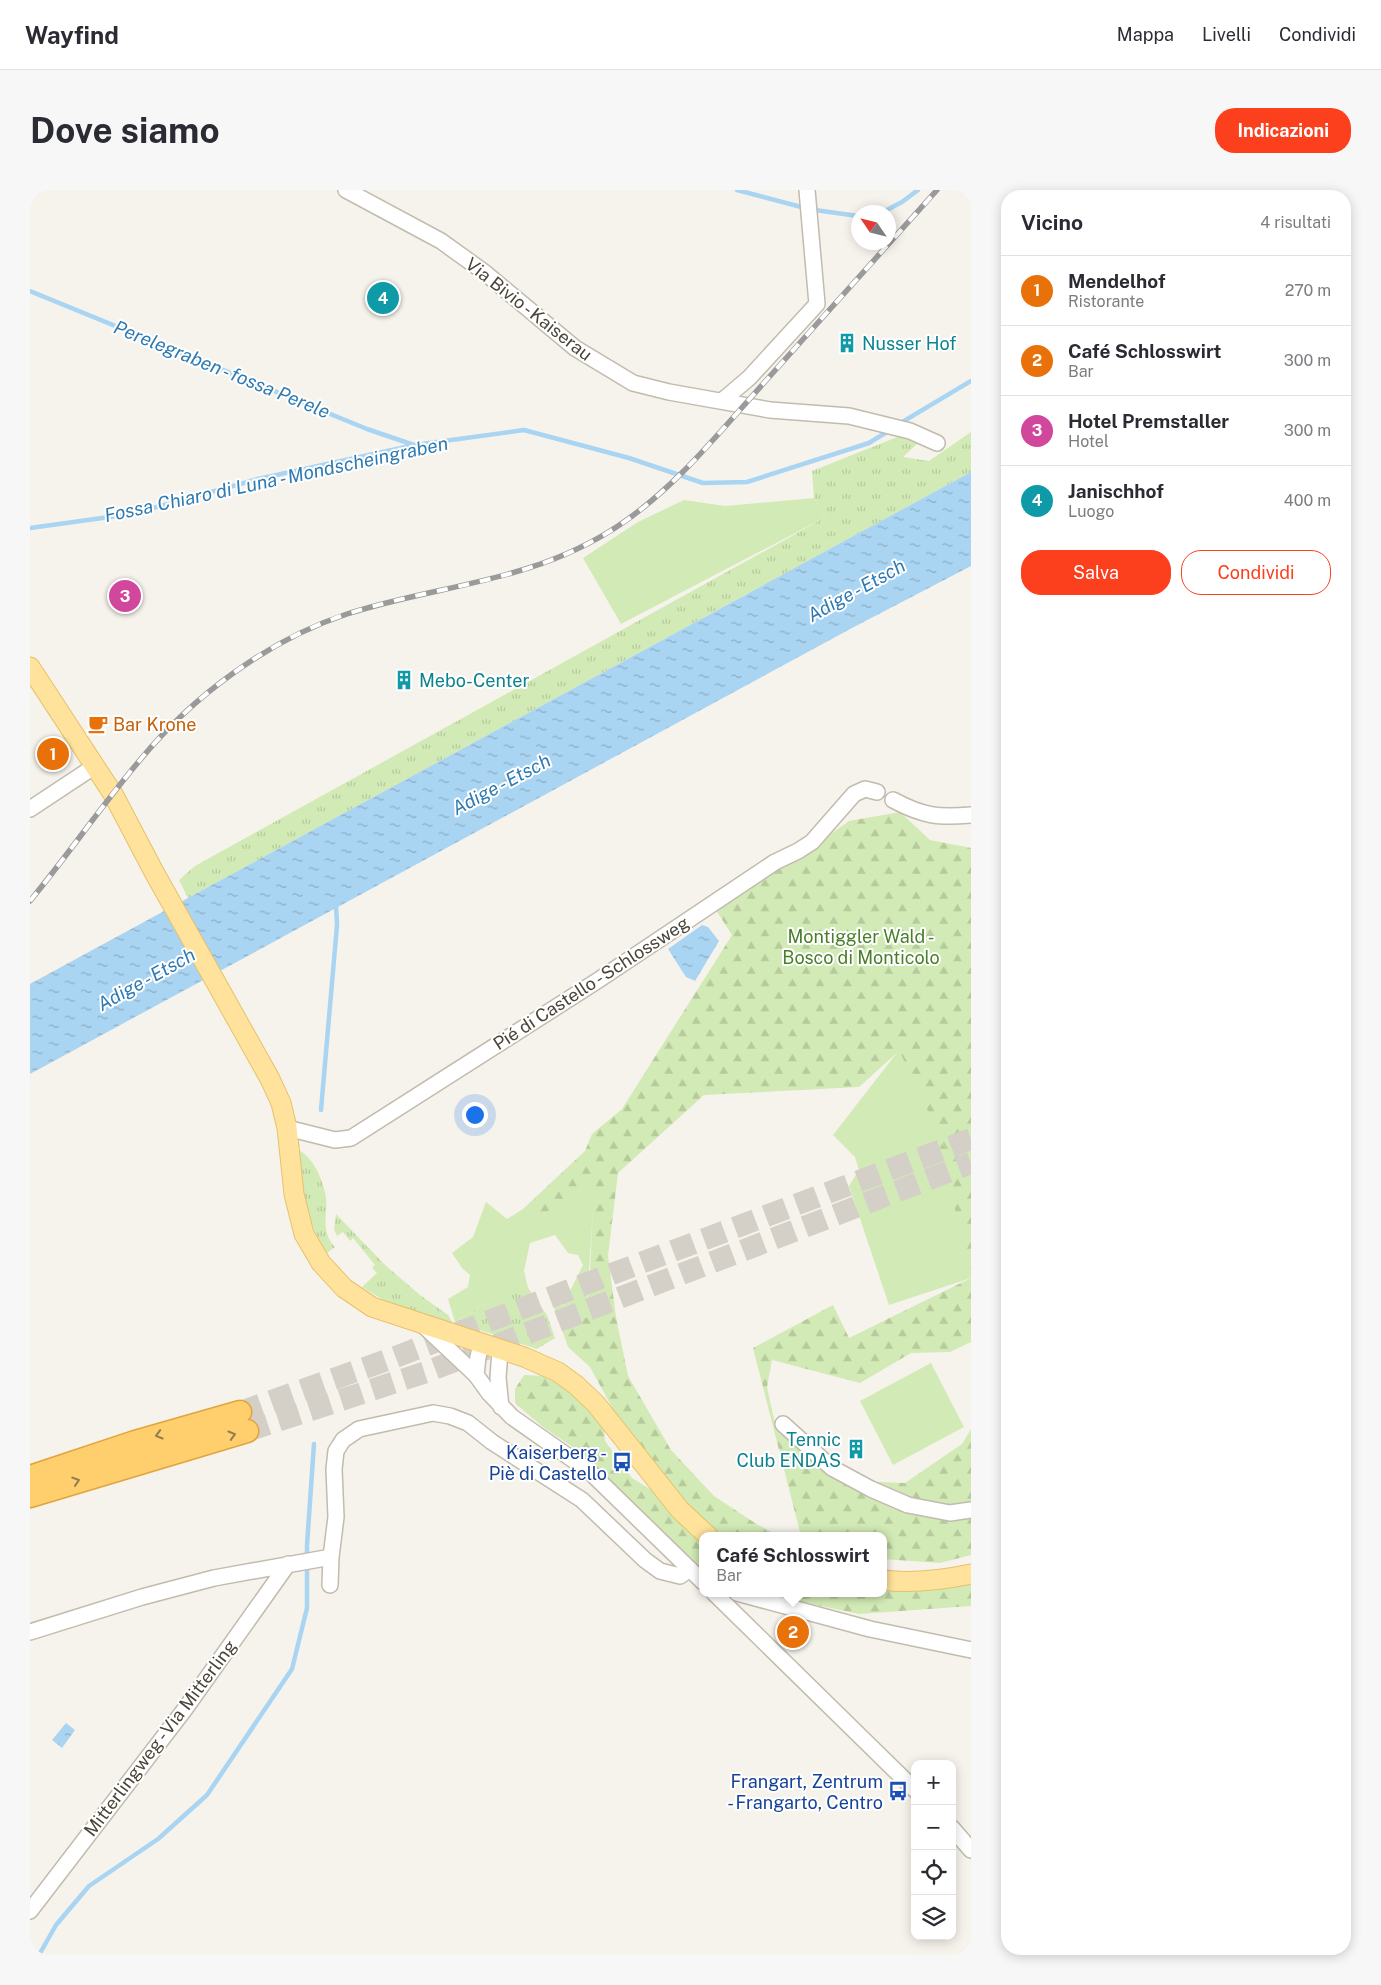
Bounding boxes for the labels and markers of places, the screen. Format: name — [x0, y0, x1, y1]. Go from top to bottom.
pin: 4 — [367, 279, 399, 317]
building icon: Nusser Hof — [836, 332, 858, 354]
place label: Nusser Hof — [862, 333, 956, 354]
pin: 3 — [109, 577, 141, 615]
building icon: Mebo-Center — [393, 669, 415, 691]
place label: Mebo-Center — [419, 670, 529, 691]
cafe icon: Bar Krone — [87, 713, 109, 735]
place label: Bar Krone — [113, 714, 196, 735]
pin: 1 — [37, 735, 69, 773]
place label: Tennic Club ENDAS — [736, 1429, 841, 1471]
building icon: Tennic Club ENDAS — [845, 1438, 867, 1460]
place label: Kaiserberg - Piè di Castello — [489, 1442, 607, 1484]
bus stop icon: Kaiserberg - Piè di Castello — [611, 1451, 633, 1473]
pin: 2 — [777, 1613, 809, 1651]
place label: Frangart, Zentrum - Frangarto, Centro — [727, 1771, 883, 1813]
bus stop icon: Frangart, Zentrum - Frangarto, Centro — [887, 1780, 909, 1802]

